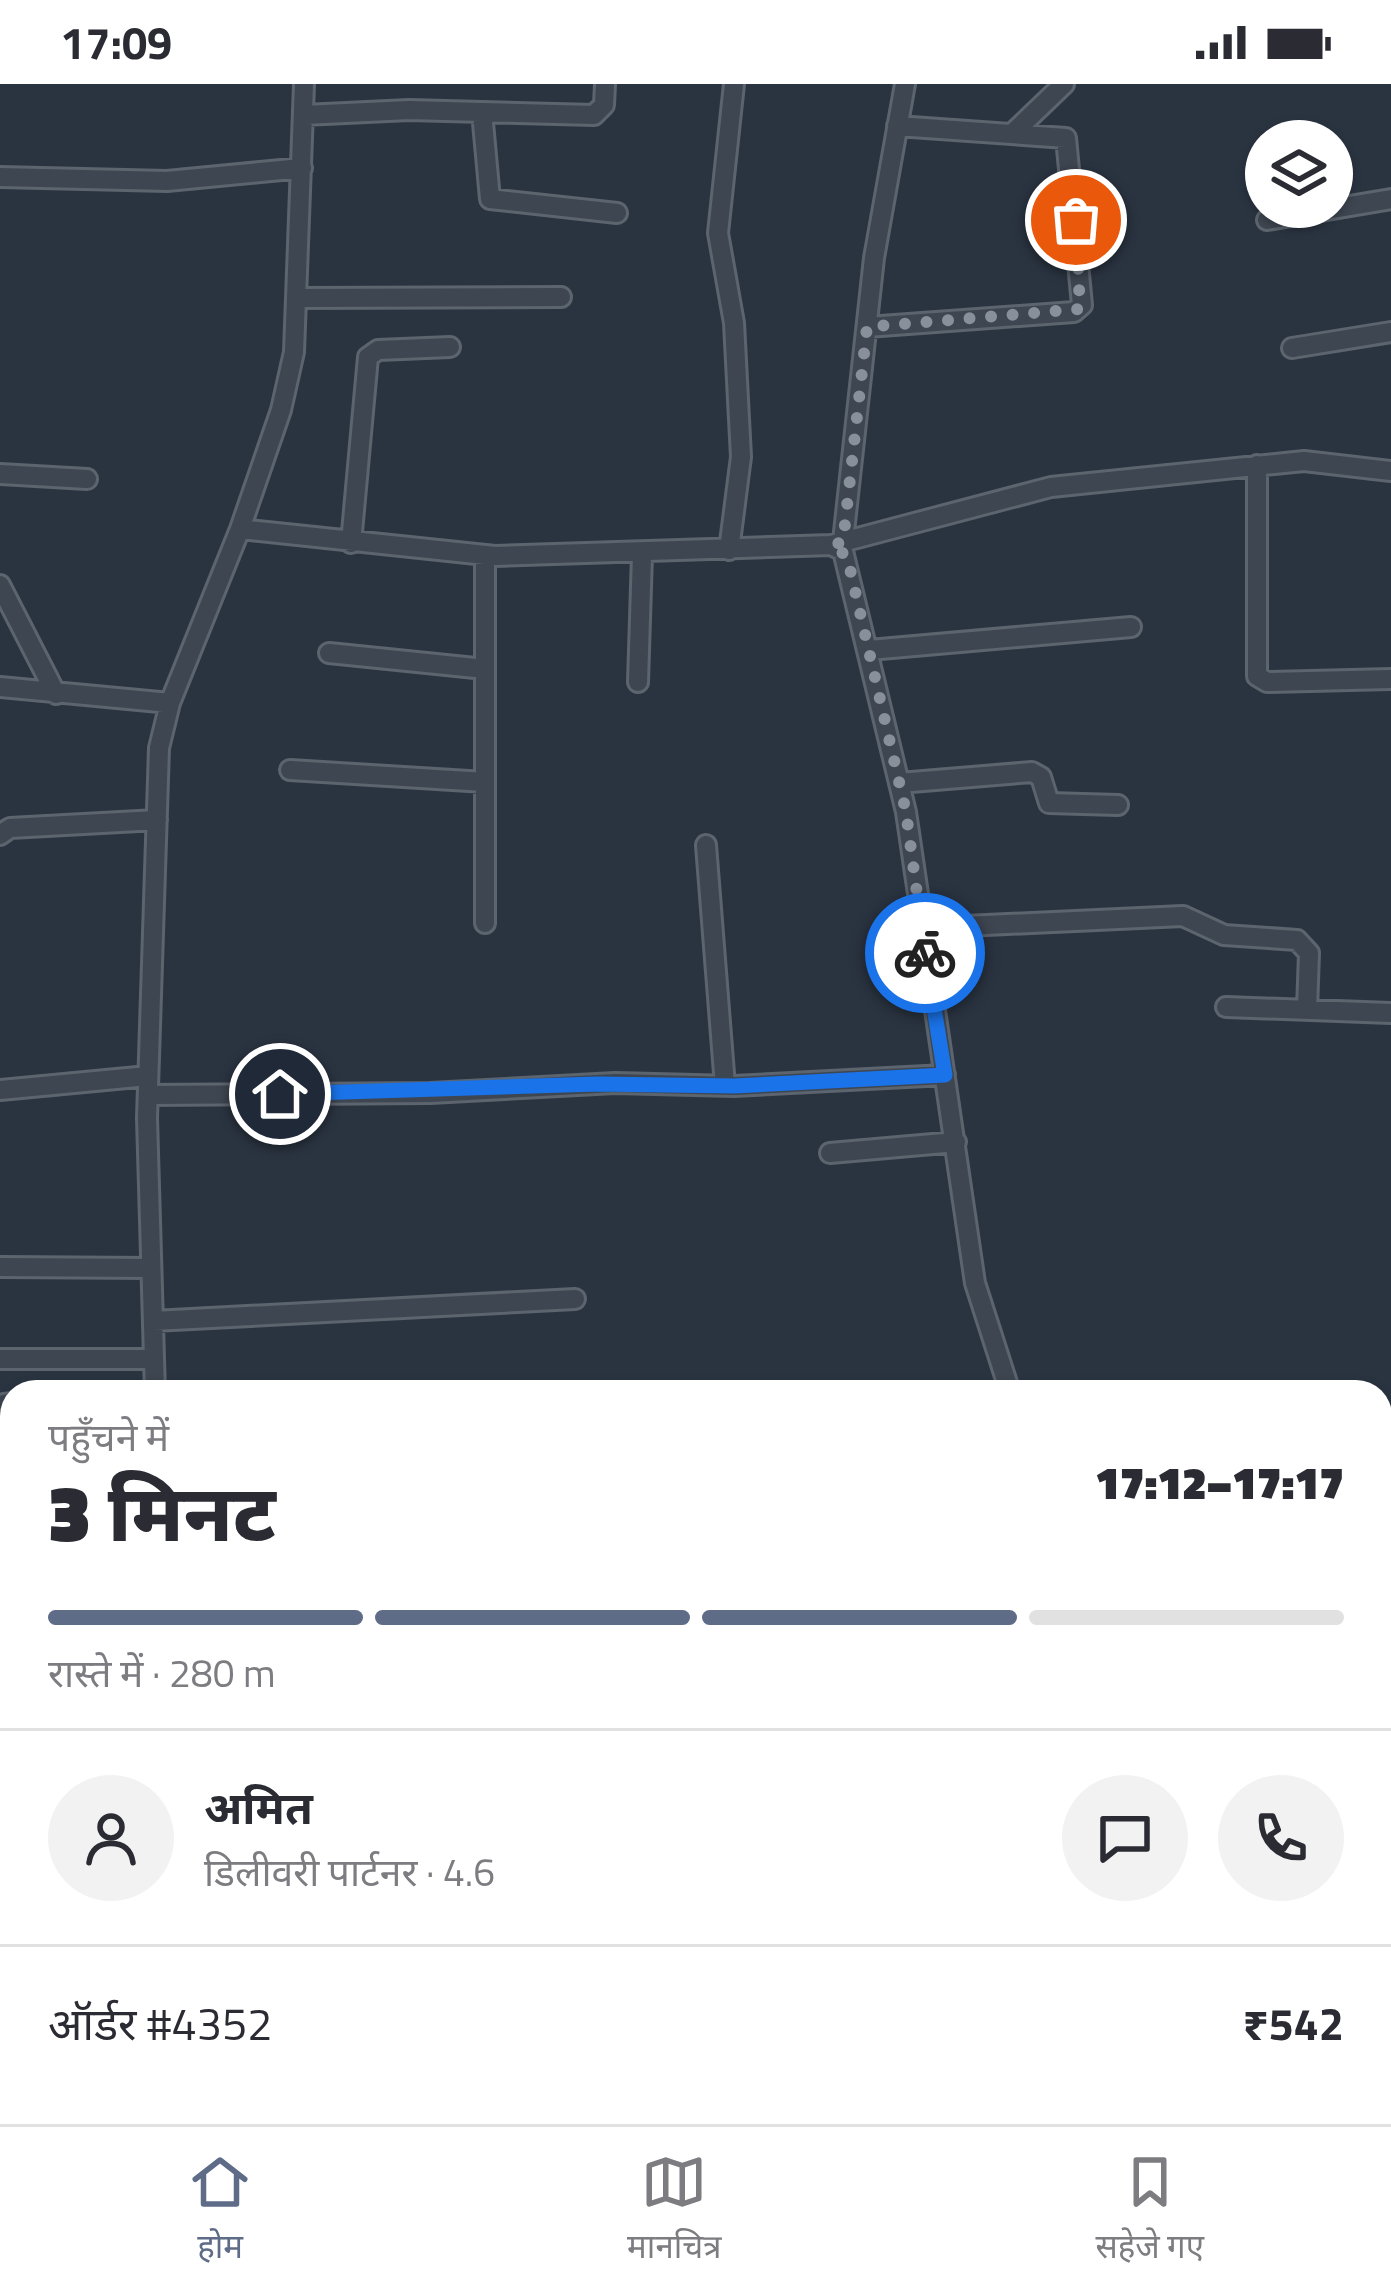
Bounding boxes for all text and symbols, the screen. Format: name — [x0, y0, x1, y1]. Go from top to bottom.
text: 17:09 — [60, 8, 172, 76]
map controls — [1245, 120, 1353, 228]
button: layers — [1245, 120, 1353, 228]
pin — [1025, 169, 1127, 271]
icon: bag — [1043, 187, 1109, 253]
courier — [865, 893, 985, 1013]
icon: bike — [892, 920, 958, 986]
pin — [229, 1043, 331, 1145]
icon: home — [247, 1061, 313, 1127]
text: पहुँचने में — [48, 1407, 169, 1466]
text: 17:12–17:17 — [1095, 1448, 1344, 1516]
text: 3 मिनट — [48, 1453, 276, 1571]
text: रास्ते में · 280 m — [48, 1643, 276, 1702]
text: अमित — [204, 1773, 313, 1841]
button: person — [48, 1775, 174, 1901]
button: chat — [1062, 1775, 1188, 1901]
button: phone — [1218, 1775, 1344, 1901]
text: डिलीवरी पार्टनर · 4.6 — [204, 1842, 495, 1901]
text: ऑर्डर #4352 — [48, 1989, 272, 2057]
text: ₹542 — [1243, 1989, 1344, 2057]
tab: होम — [187, 2149, 253, 2271]
tab: मानचित्र — [627, 2149, 721, 2271]
tab: सहेजे गए — [1096, 2149, 1204, 2271]

